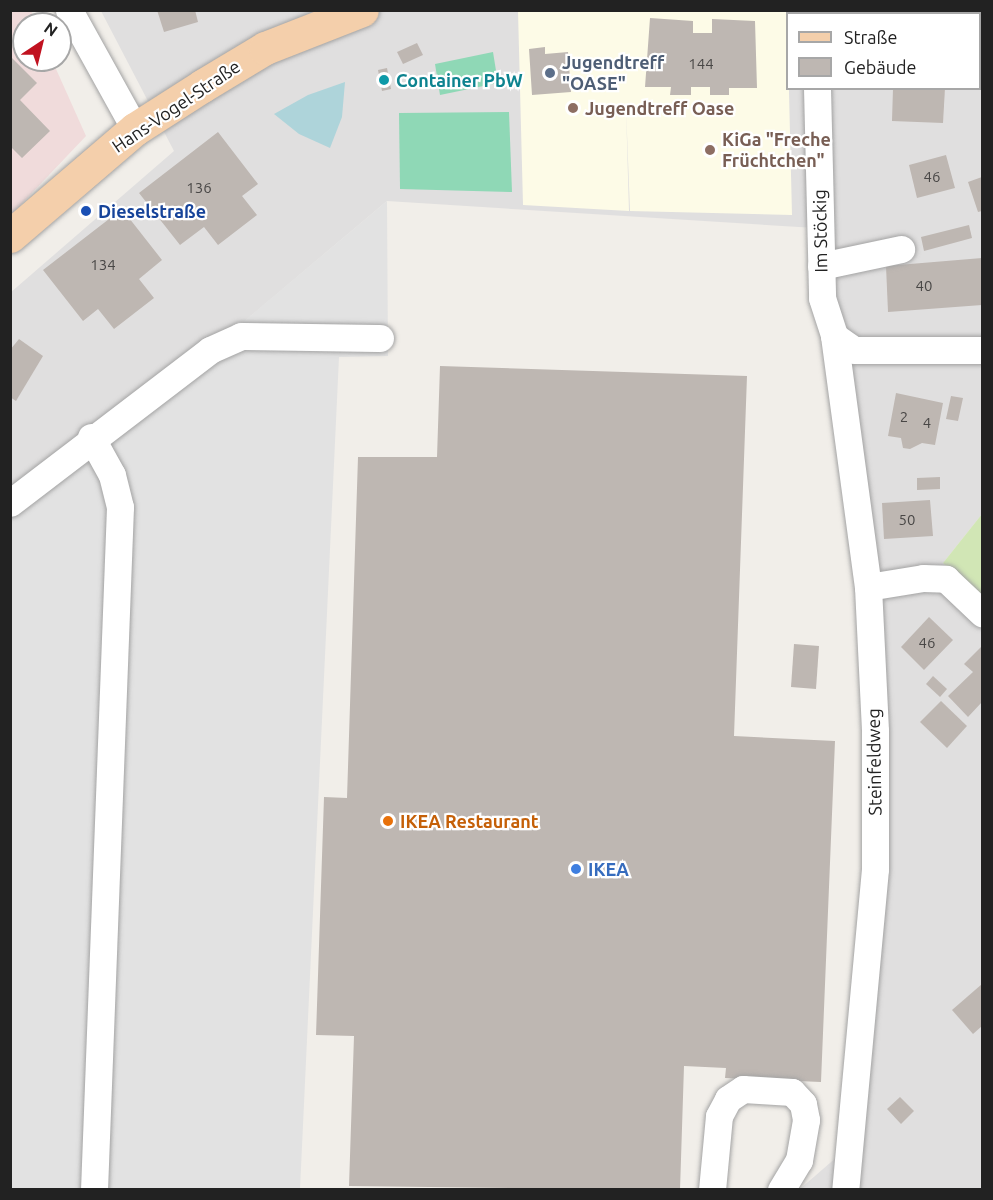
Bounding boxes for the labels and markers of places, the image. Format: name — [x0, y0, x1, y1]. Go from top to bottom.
place label: Jugendtreff "OASE" — [562, 52, 664, 94]
marker: Jugendtreff "OASE" — [543, 66, 557, 80]
place label: Container PbW — [396, 69, 523, 91]
marker: Container PbW — [377, 73, 391, 87]
place label: Jugendtreff Oase — [585, 97, 734, 119]
marker: Jugendtreff Oase — [566, 101, 580, 115]
place label: KiGa "Freche Früchtchen" — [722, 129, 831, 172]
marker: KiGa "Freche Früchtchen" — [703, 143, 717, 157]
place label: Dieselstraße — [98, 200, 206, 222]
marker: Dieselstraße — [79, 204, 93, 218]
place label: IKEA Restaurant — [400, 810, 539, 832]
marker: IKEA Restaurant — [381, 814, 395, 828]
place label: IKEA — [588, 858, 629, 880]
marker: IKEA — [569, 862, 583, 876]

